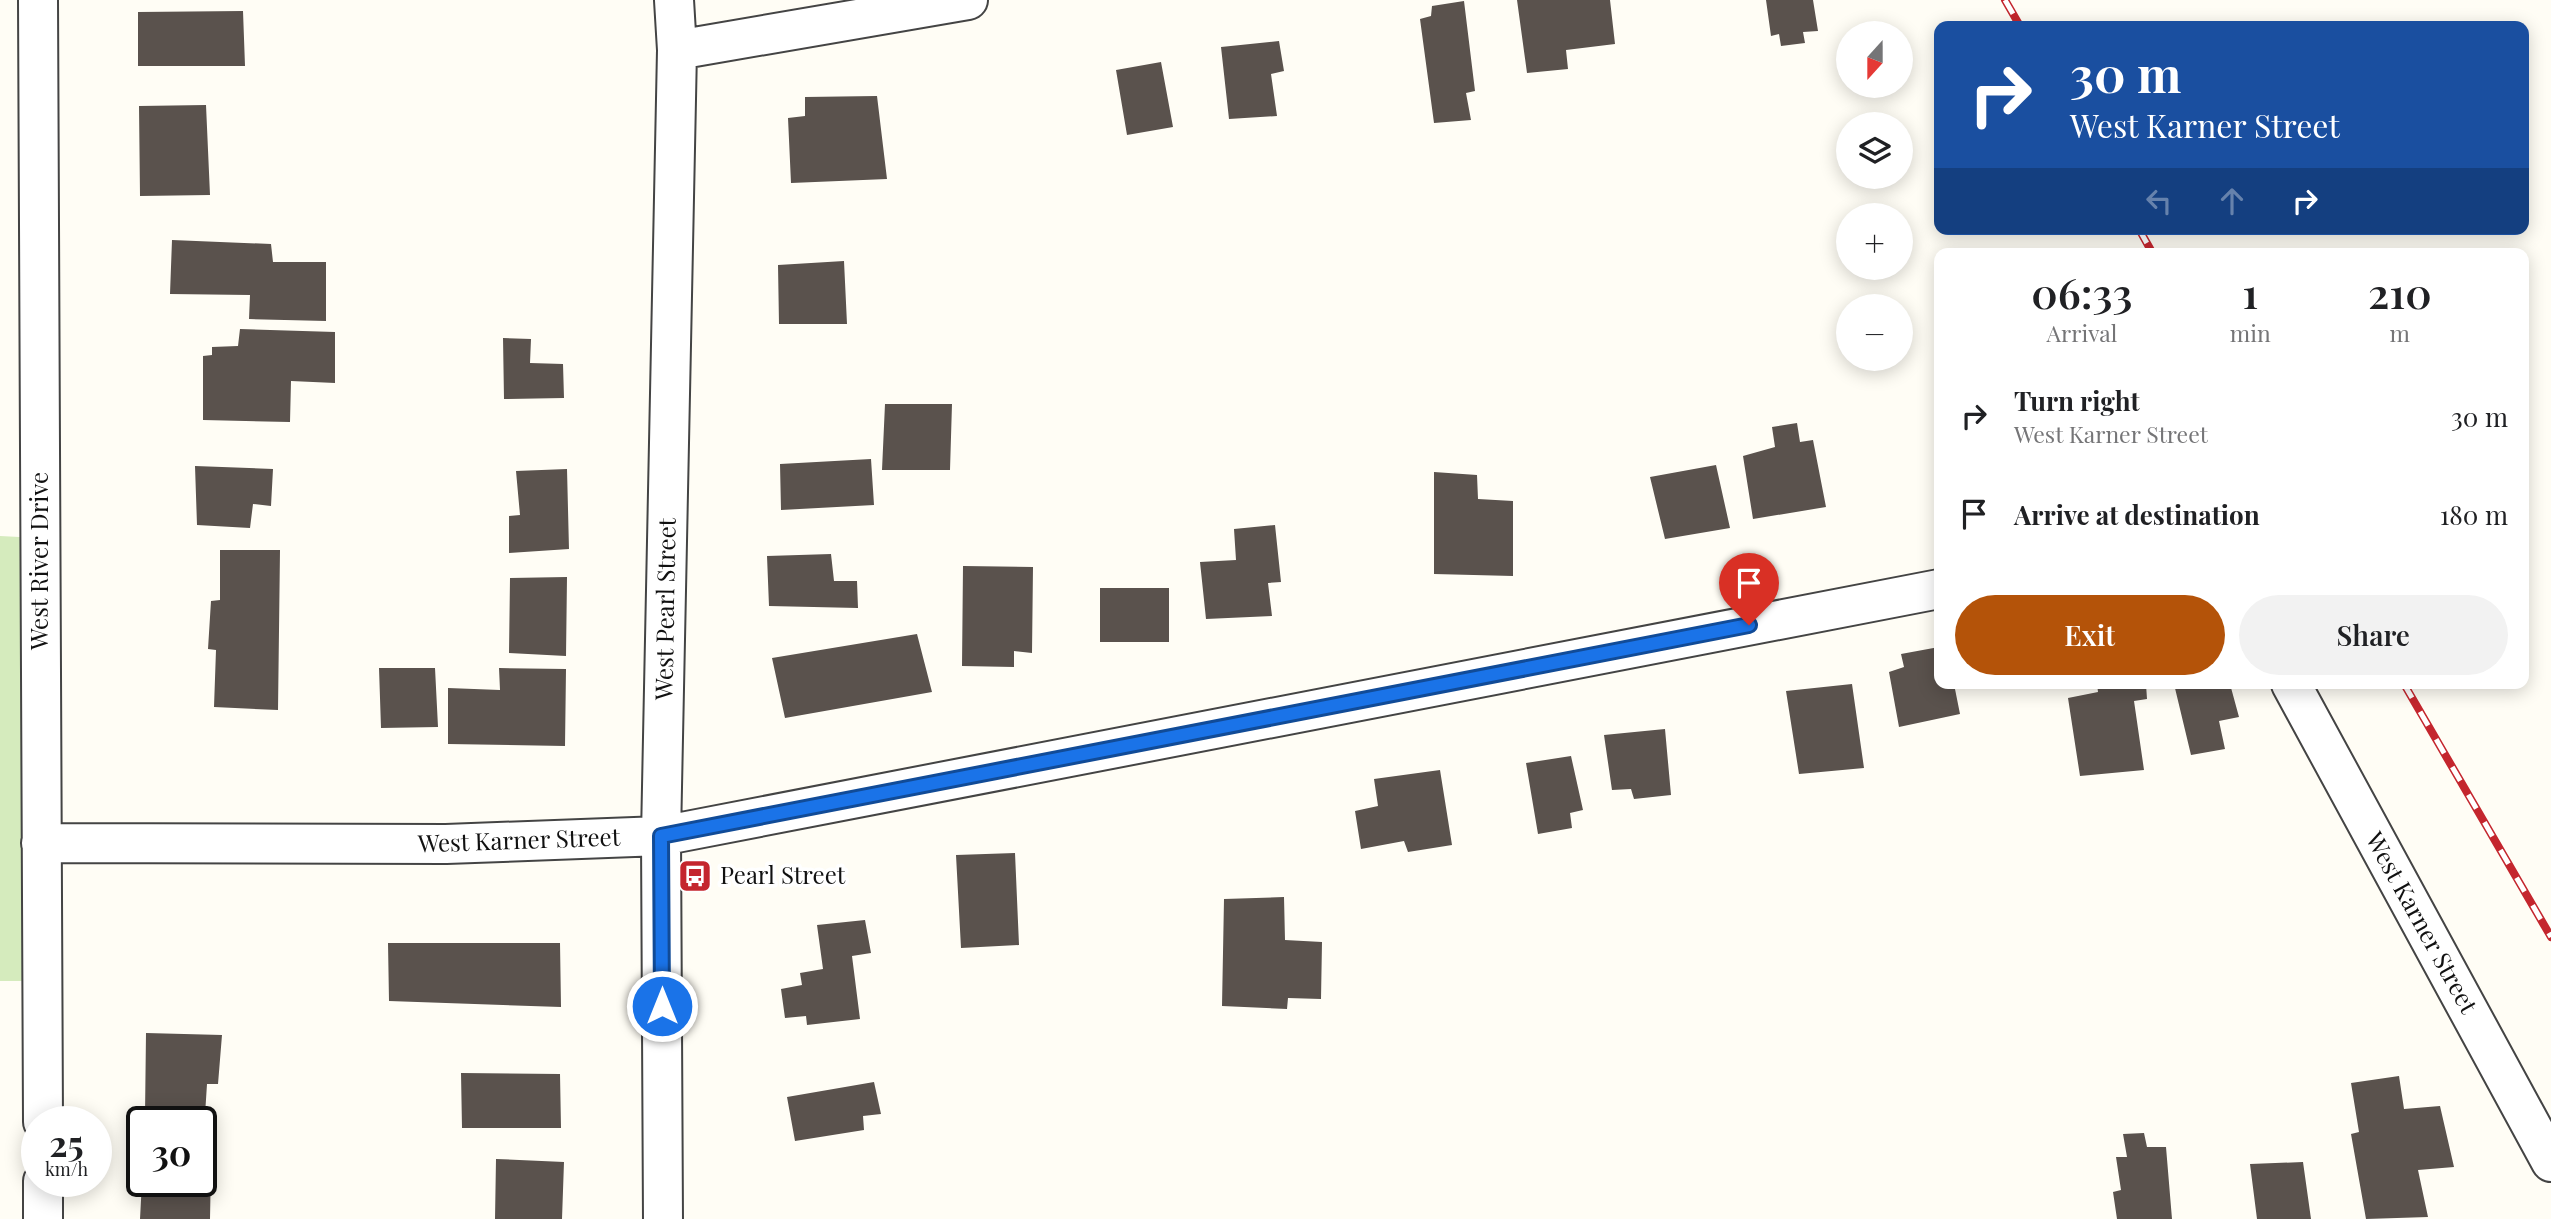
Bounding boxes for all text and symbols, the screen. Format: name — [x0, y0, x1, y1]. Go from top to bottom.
north arrow — [1836, 21, 1913, 98]
map controls — [1836, 21, 1913, 371]
text: 30 m — [2070, 40, 2181, 105]
icon: right — [1955, 49, 2046, 140]
text: West Karner Street — [2070, 103, 2340, 146]
button: layers — [1836, 112, 1913, 189]
icon: left — [2140, 182, 2178, 220]
icon: ahead — [2213, 182, 2251, 220]
icon: right — [2286, 182, 2324, 220]
button: + — [1836, 203, 1913, 280]
text: 06:33 — [2031, 264, 2132, 320]
text: 1 — [2242, 264, 2258, 320]
text: 210 — [2368, 264, 2432, 320]
button: − — [1836, 294, 1913, 371]
text: Arrival — [2046, 317, 2117, 348]
text: min — [2230, 317, 2271, 348]
text: m — [2390, 317, 2410, 348]
text: Turn right — [2014, 383, 2140, 418]
icon: right — [1955, 397, 1993, 435]
text: 30 m — [2451, 399, 2508, 434]
text: West Karner Street — [2014, 418, 2208, 449]
street label: West River Drive — [22, 472, 54, 651]
icon: arrive — [1955, 495, 1993, 533]
text: Arrive at destination — [2014, 497, 2260, 532]
text: 180 m — [2440, 497, 2508, 532]
street label: West Pearl Street — [646, 517, 682, 701]
pin — [1719, 553, 1779, 625]
icon: arrive — [1730, 564, 1768, 602]
button: Exit — [1955, 595, 2225, 675]
button: Share — [2239, 595, 2508, 675]
street label: West Karner Street — [416, 819, 621, 859]
street label: West Karner Street — [2359, 825, 2486, 1019]
bus stop icon: Pearl Street — [676, 857, 714, 895]
place label: Pearl Street — [720, 858, 846, 890]
position arrow — [625, 969, 699, 1043]
speed limit sign: 30 — [126, 1106, 217, 1197]
text: 25 — [49, 1119, 84, 1166]
text: km/h — [45, 1157, 88, 1181]

